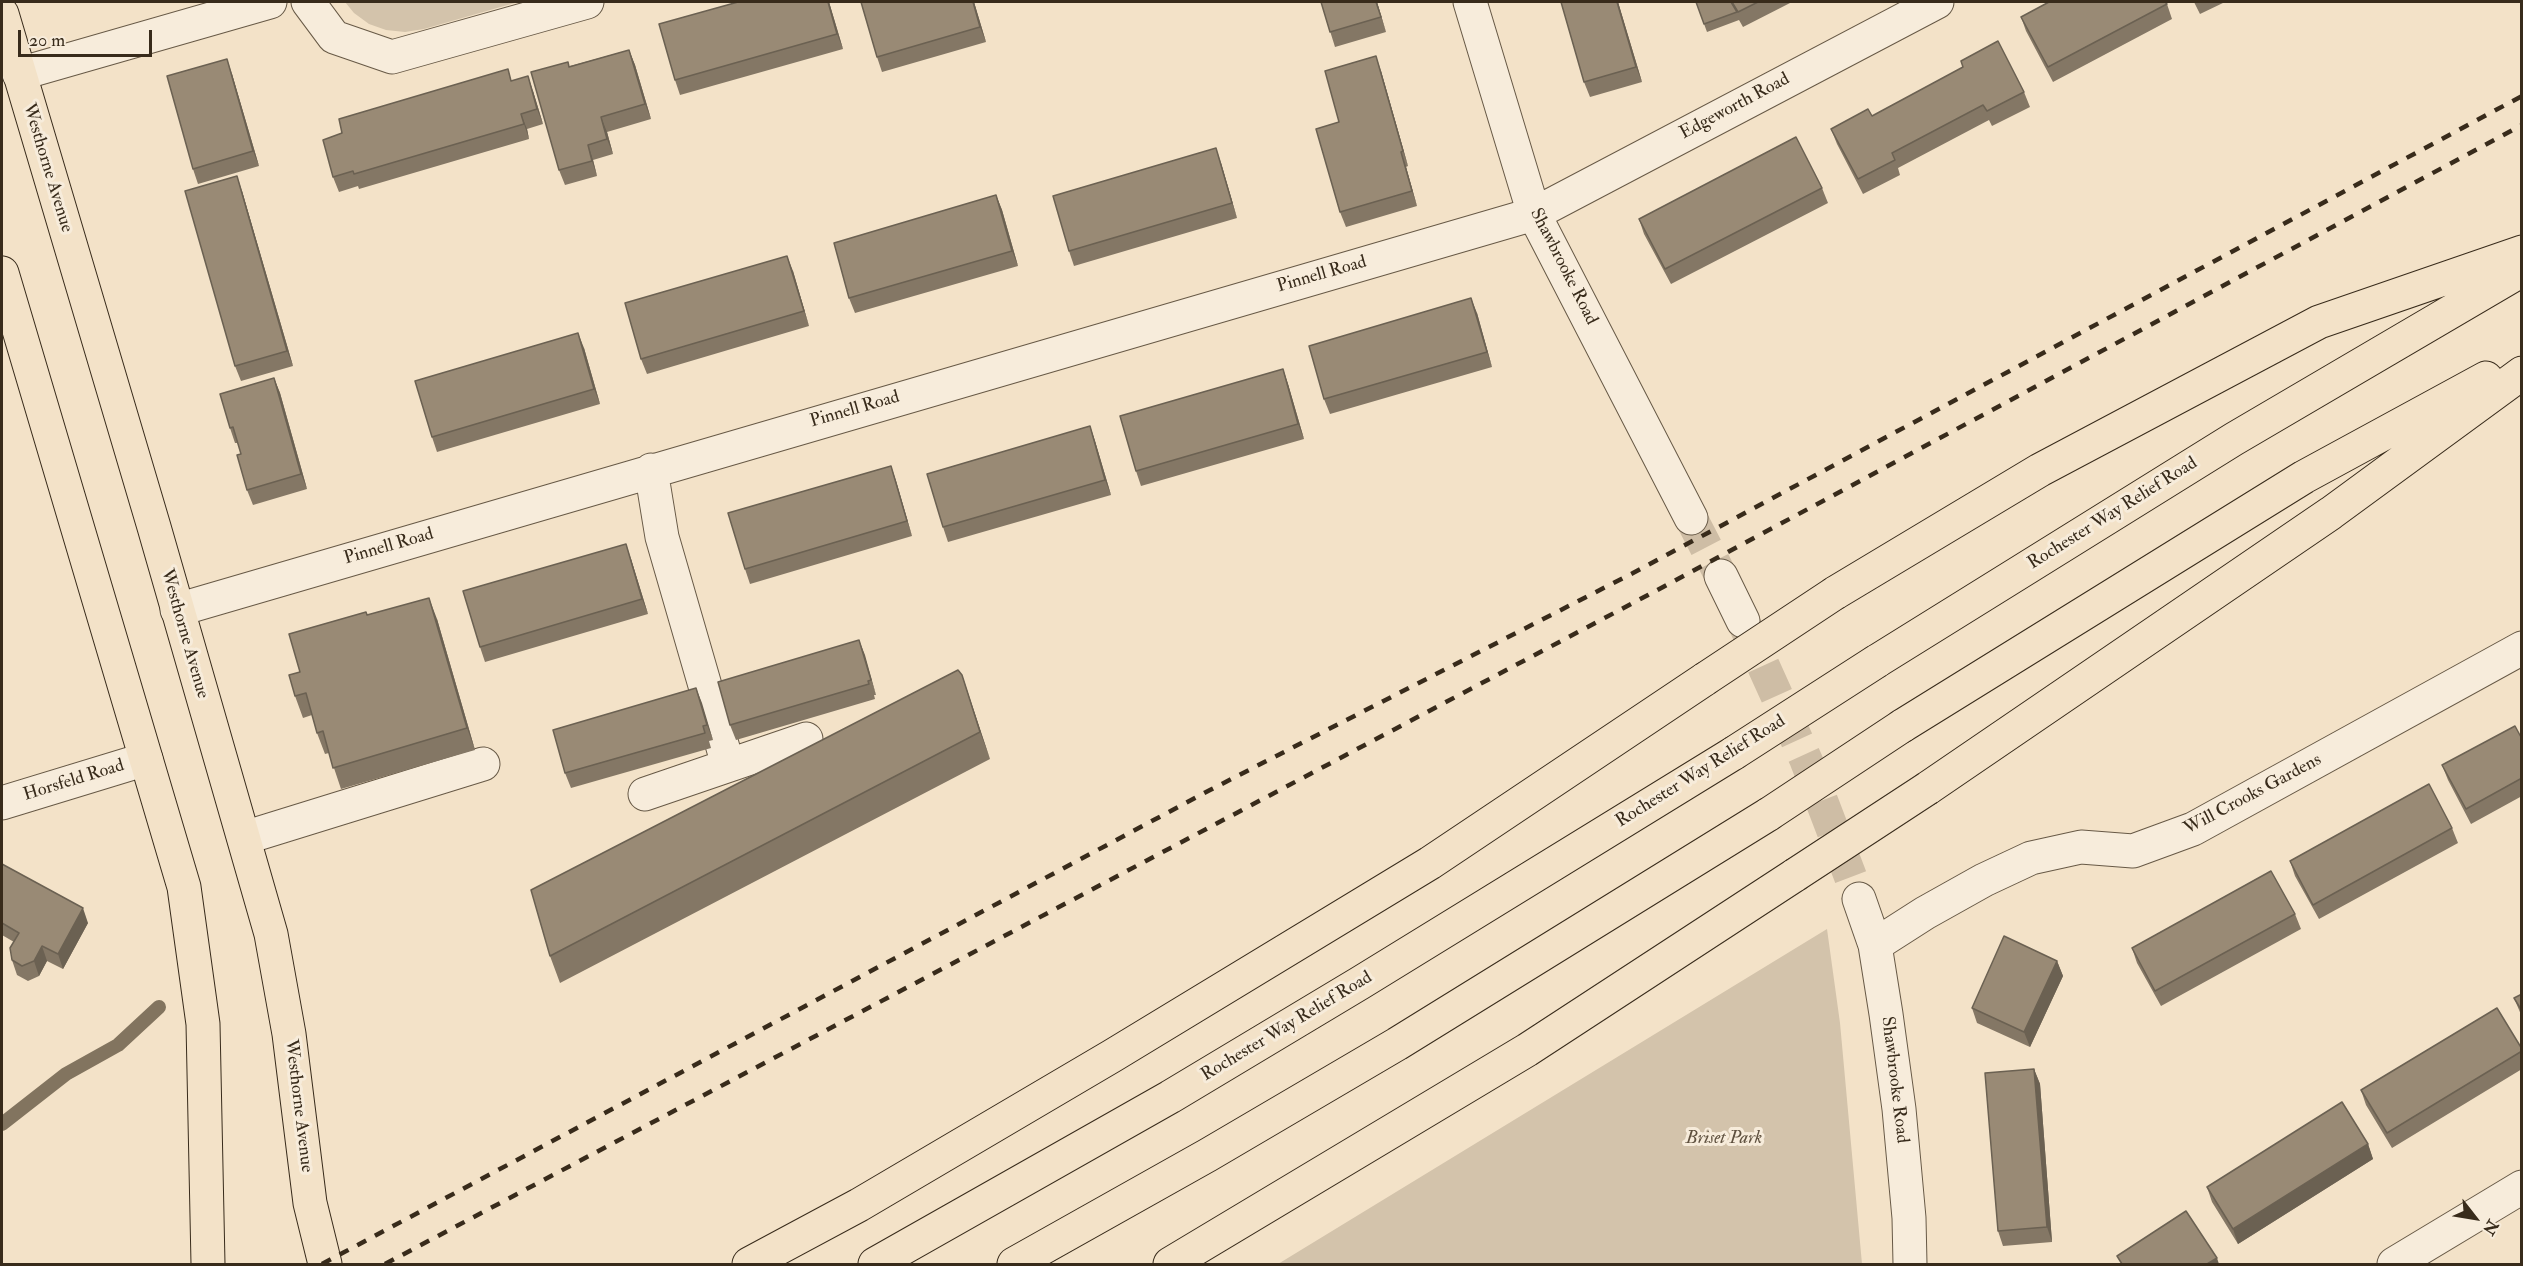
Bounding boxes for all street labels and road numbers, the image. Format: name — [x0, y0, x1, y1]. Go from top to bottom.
street label: Edgeworth Road — [1676, 69, 1794, 145]
street label: Westhorne Avenue — [17, 101, 77, 235]
street label: Shawbrooke Road — [1524, 205, 1602, 329]
street label: Pinnell Road — [1275, 252, 1369, 298]
street label: Pinnell Road — [808, 387, 902, 433]
street label: Rochester Way Relief Road — [2024, 453, 2202, 575]
street label: Pinnell Road — [342, 524, 436, 570]
street label: Westhorne Avenue — [155, 567, 213, 701]
street label: Rochester Way Relief Road — [1612, 711, 1790, 833]
street label: Will Crooks Gardens — [2181, 750, 2325, 840]
street label: Horsfeld Road — [21, 755, 127, 807]
street label: Rochester Way Relief Road — [1198, 967, 1376, 1087]
street label: Shawbrooke Road — [1875, 1015, 1913, 1145]
street label: Westhorne Avenue — [279, 1038, 317, 1174]

